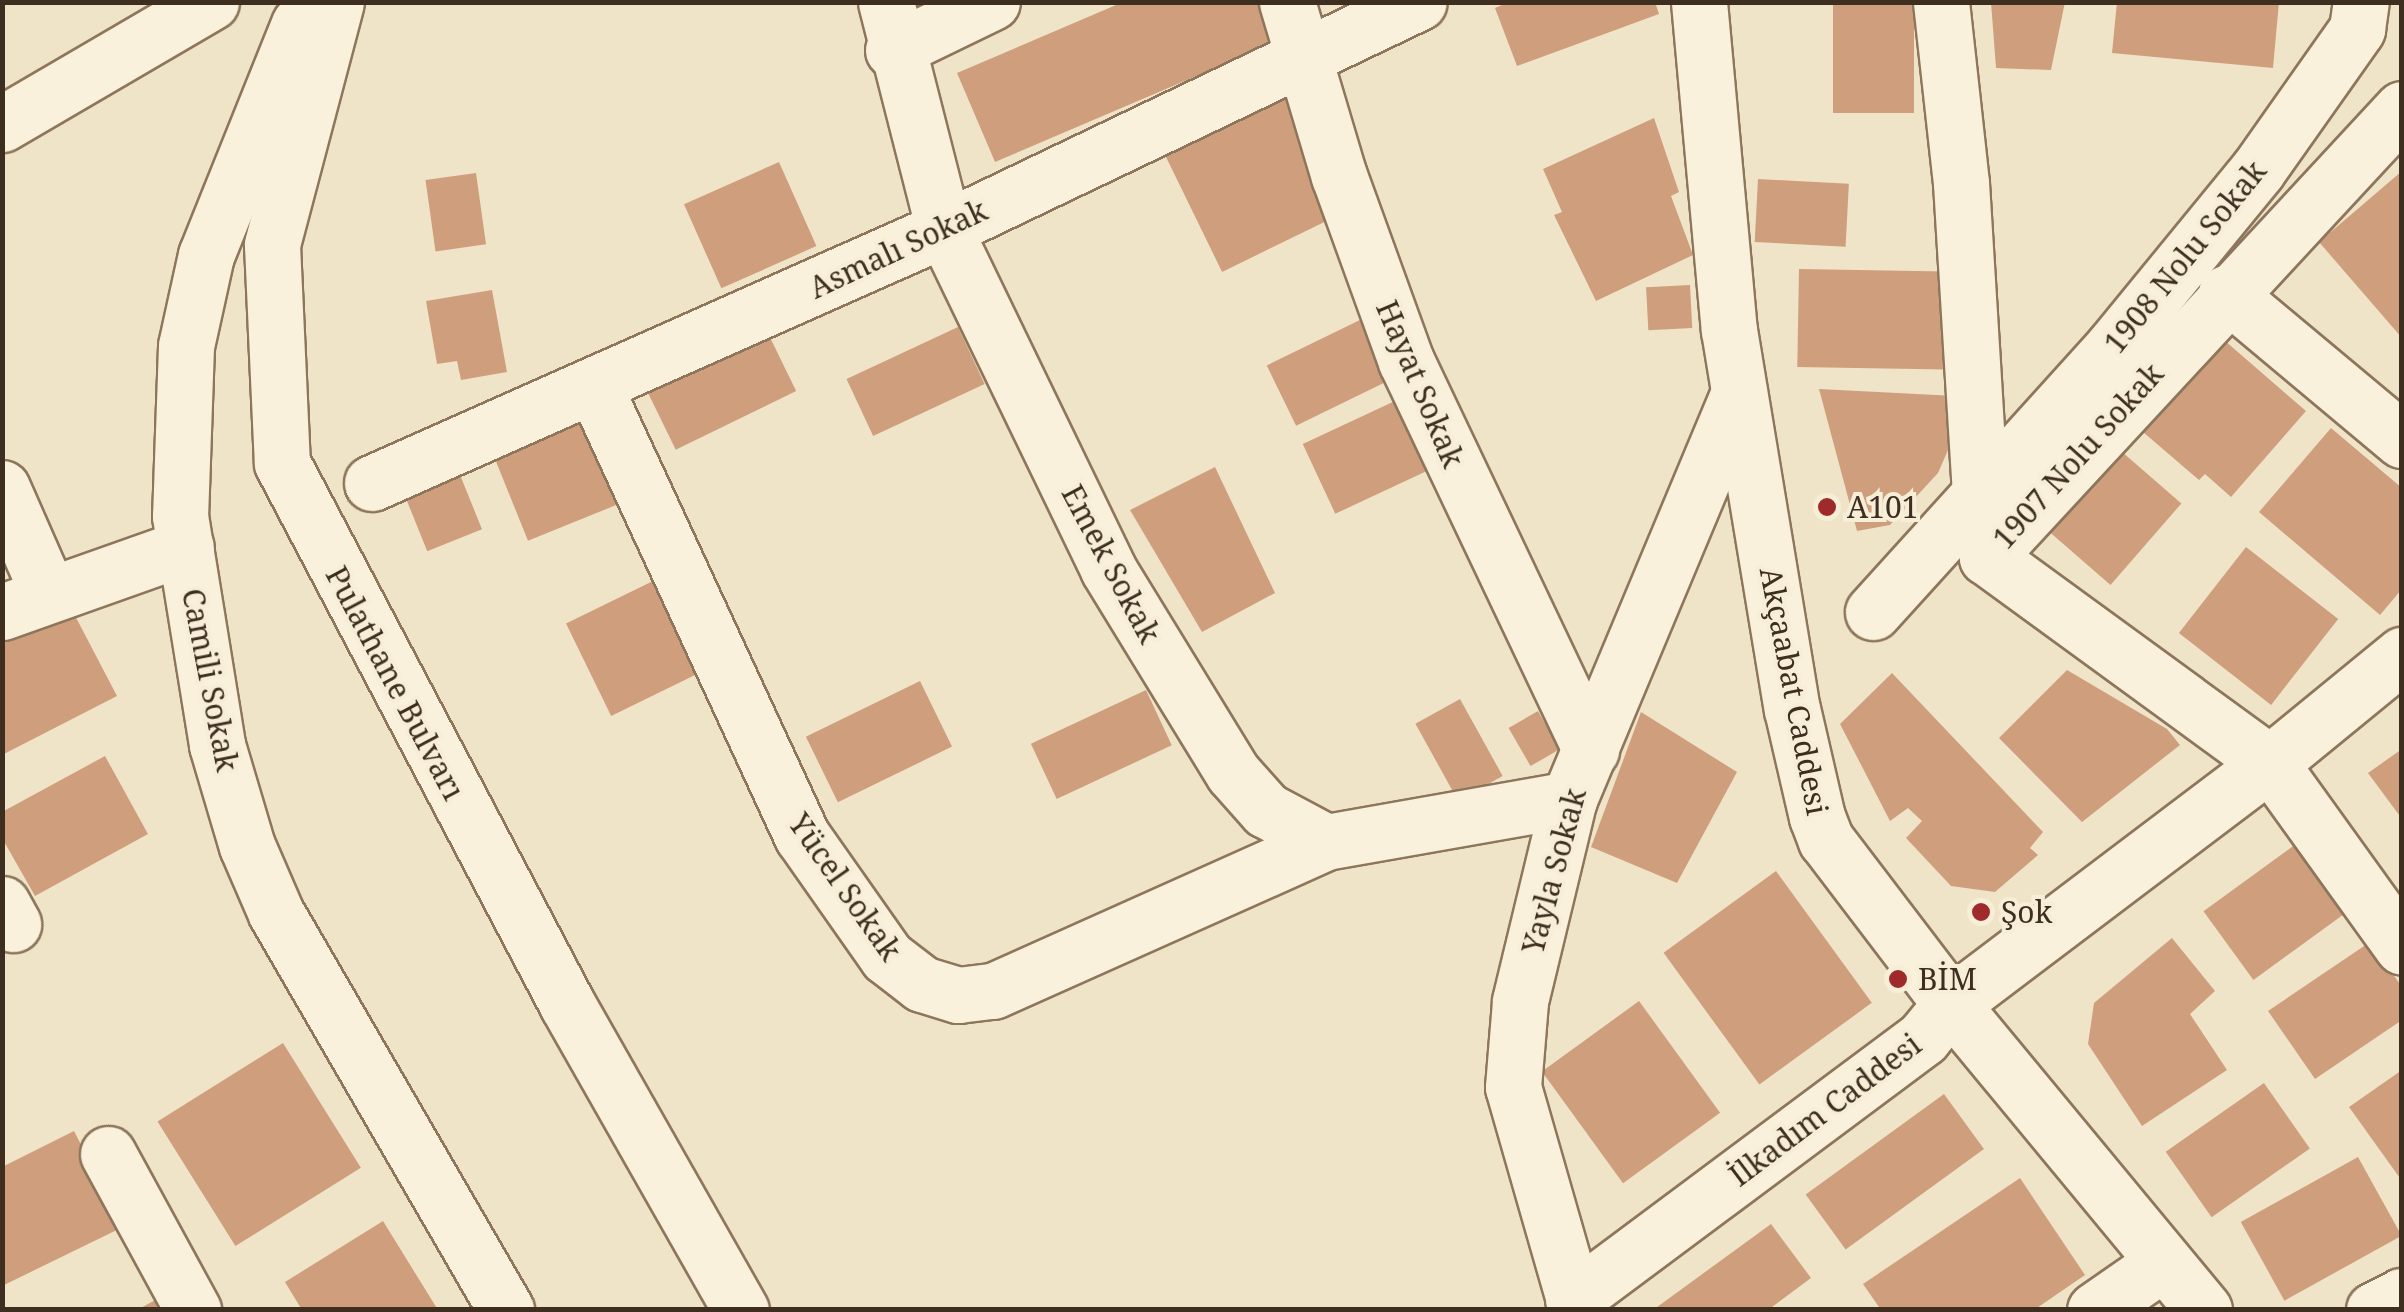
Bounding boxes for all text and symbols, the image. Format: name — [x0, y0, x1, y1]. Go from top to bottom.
street label: 1908 Nolu Sokak — [2096, 154, 2274, 360]
street label: Asmalı Sokak — [803, 192, 993, 306]
street label: Hayat Sokak — [1369, 295, 1471, 473]
street label: 1907 Nolu Sokak — [1985, 356, 2171, 556]
street label: Emek Sokak — [1054, 479, 1168, 649]
place label: A101 — [1847, 489, 1918, 525]
marker: A101 — [1816, 496, 1838, 518]
street label: Pulathane Bulvarı — [318, 560, 472, 806]
street label: Akçaabat Caddesi — [1752, 564, 1836, 818]
street label: Camili Sokak — [175, 585, 245, 775]
street label: Yayla Sokak — [1515, 784, 1593, 958]
street label: Yücel Sokak — [781, 807, 909, 967]
place label: Şok — [2001, 894, 2052, 930]
marker: Şok — [1970, 901, 1992, 923]
place label: BİM — [1918, 961, 1977, 997]
marker: BİM — [1887, 968, 1909, 990]
street label: İlkadım Caddesi — [1722, 1026, 1928, 1194]

